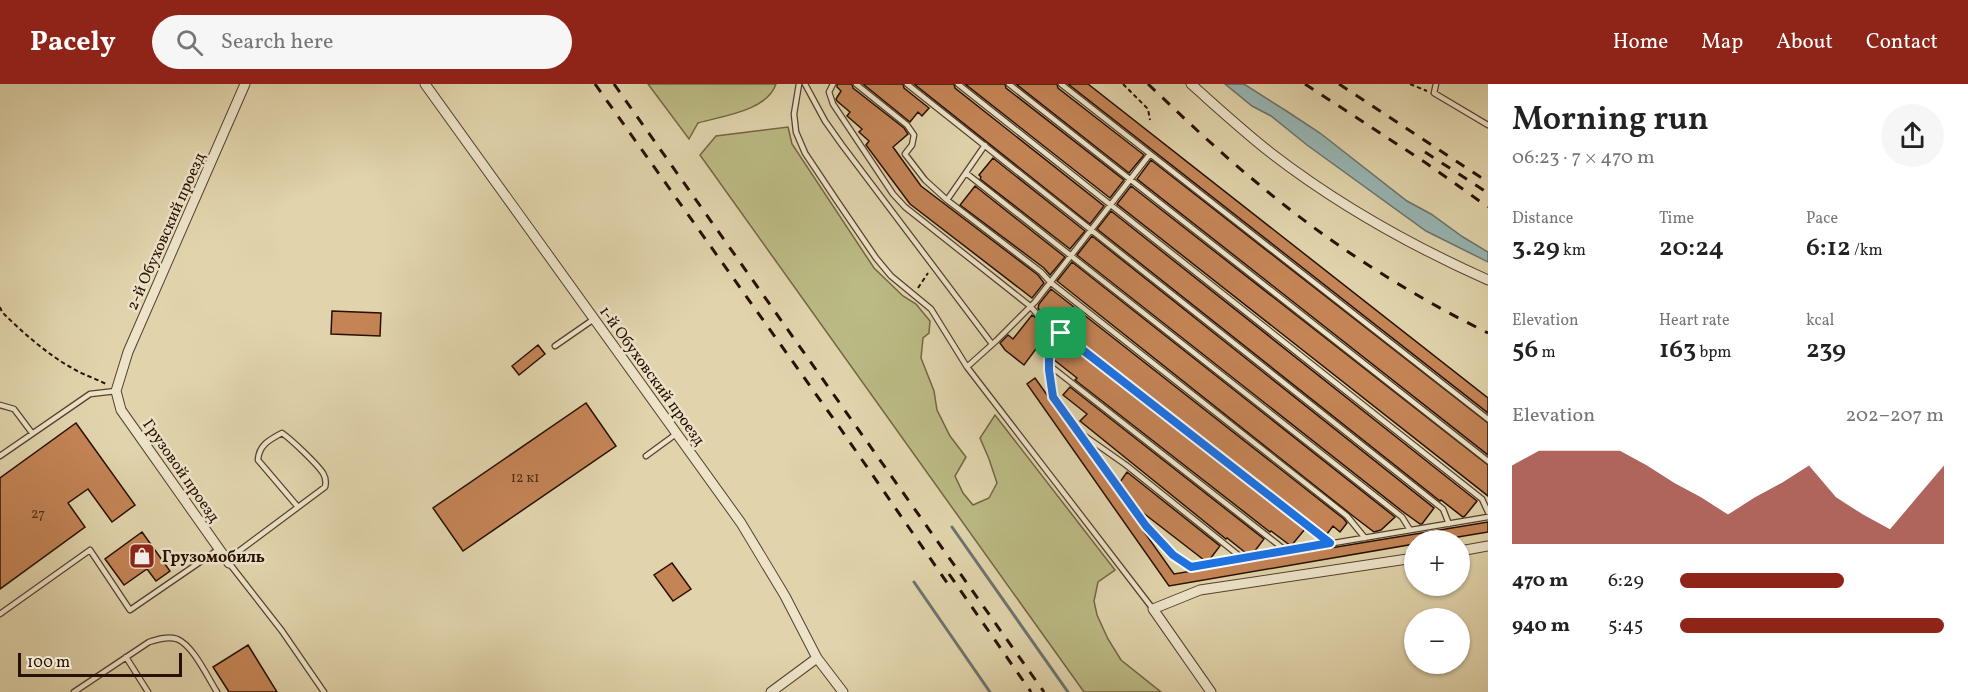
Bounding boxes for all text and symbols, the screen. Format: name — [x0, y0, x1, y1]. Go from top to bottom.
search box — [152, 15, 572, 69]
text: Pacely — [30, 23, 116, 62]
icon: search — [173, 26, 206, 59]
text: Search here — [221, 27, 334, 58]
text: Home — [1613, 28, 1668, 57]
text: Map — [1701, 28, 1743, 57]
text: About — [1776, 28, 1833, 57]
text: Contact — [1866, 28, 1938, 57]
text: Morning run — [1512, 98, 1709, 144]
button: share — [1881, 104, 1944, 167]
text: 06:23 · 7 × 470 m — [1512, 144, 1655, 172]
street label: 2-й Обуховский проезд — [122, 149, 212, 314]
text: Distance — [1512, 208, 1573, 230]
text: Time — [1659, 208, 1694, 230]
text: Pace — [1806, 208, 1838, 230]
text: 3.29 — [1512, 230, 1560, 266]
text: 20:24 — [1659, 230, 1724, 266]
text: 6:12 — [1806, 230, 1851, 266]
text: km — [1560, 240, 1586, 262]
text: /km — [1851, 240, 1883, 262]
street label: 1-й Обуховский проезд — [593, 302, 710, 450]
pin — [1035, 307, 1086, 358]
text: Elevation — [1512, 310, 1579, 332]
text: Heart rate — [1659, 310, 1730, 332]
text: kcal — [1806, 310, 1834, 332]
icon: arrive — [1044, 316, 1077, 349]
text: 56 — [1512, 332, 1538, 368]
text: 163 — [1659, 332, 1696, 368]
text: 239 — [1806, 332, 1846, 368]
text: m — [1538, 342, 1556, 364]
text: bpm — [1696, 342, 1731, 364]
text: Elevation — [1512, 402, 1595, 430]
text: 202–207 m — [1845, 402, 1944, 430]
street label: Грузовой проезд — [136, 415, 224, 527]
house number: 12 к1 — [511, 469, 539, 488]
house number: 27 — [31, 505, 45, 524]
map controls — [1404, 530, 1470, 674]
button: + — [1404, 530, 1470, 596]
shop icon: Грузомобиль — [127, 541, 157, 571]
place label: Грузомобиль — [162, 547, 265, 569]
text: 470 m — [1512, 567, 1568, 595]
text: 6:29 — [1608, 567, 1644, 595]
button: − — [1404, 608, 1470, 674]
text: 940 m — [1512, 612, 1570, 640]
text: 5:45 — [1608, 612, 1643, 640]
scale bar — [18, 650, 182, 678]
text: 100 m — [27, 652, 70, 674]

